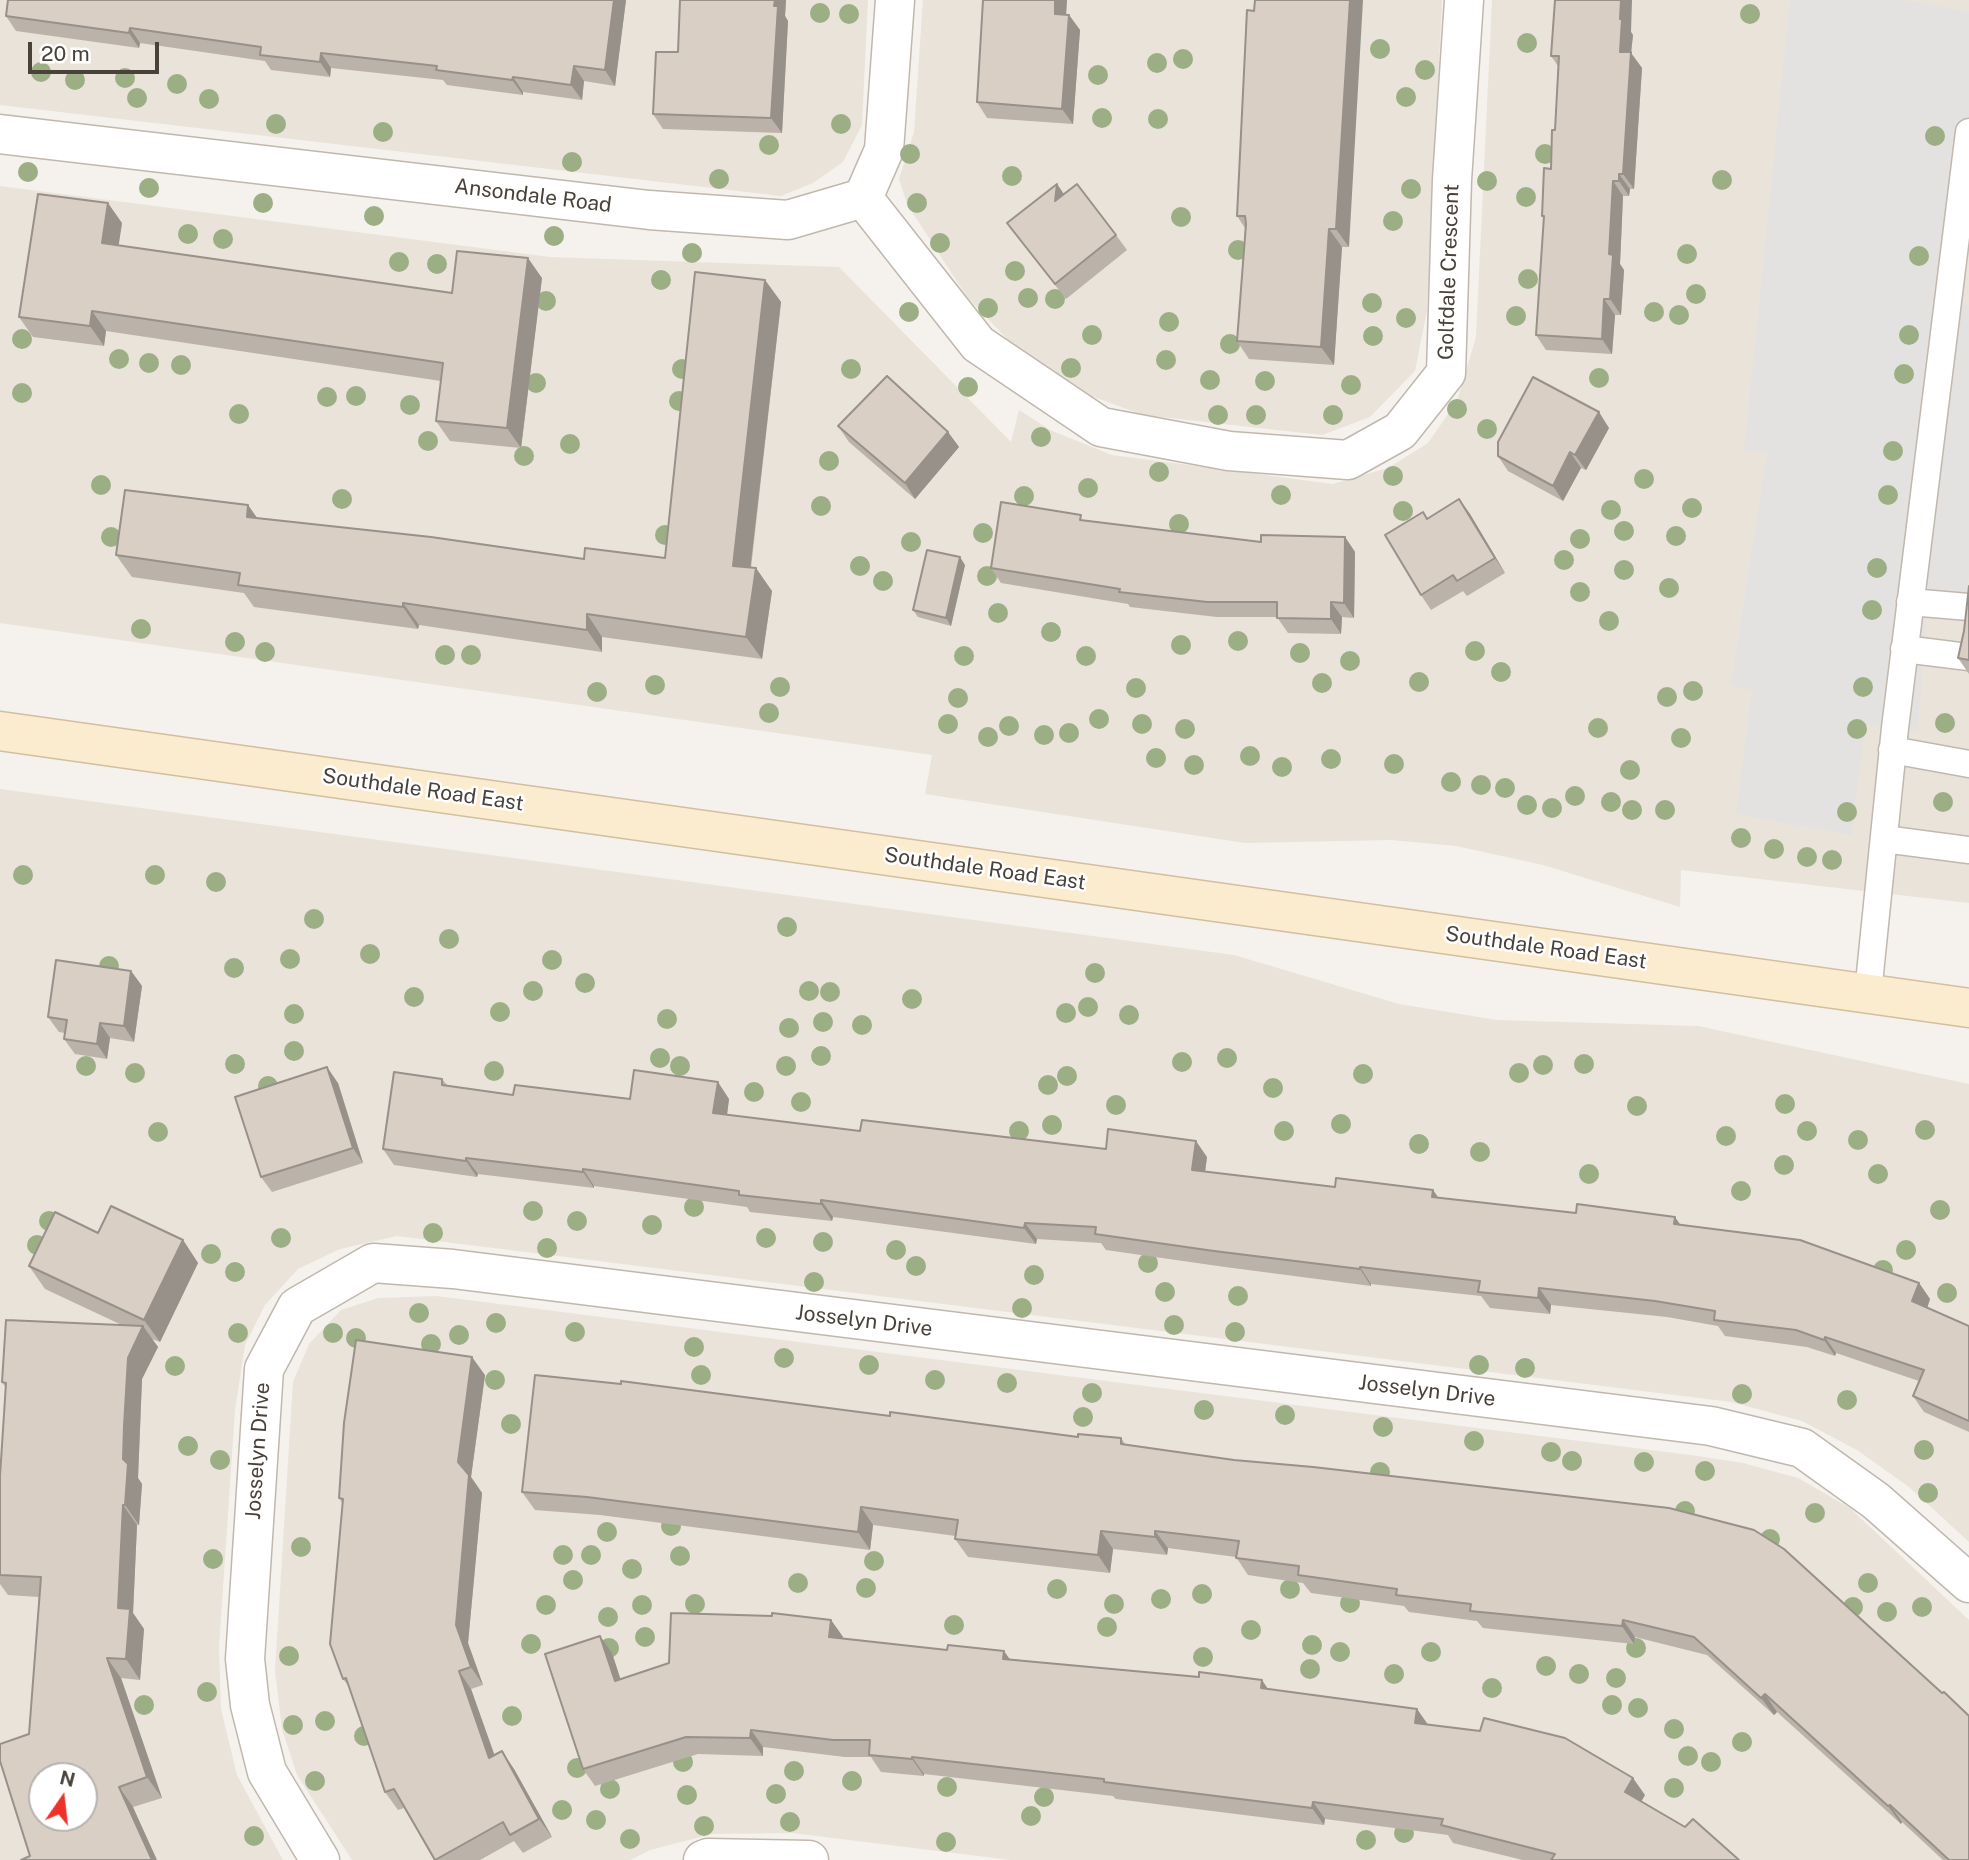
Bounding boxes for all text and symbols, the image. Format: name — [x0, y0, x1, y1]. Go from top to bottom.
scale bar — [32, 28, 163, 72]
text: 20 m — [41, 41, 90, 66]
street label: Ansondale Road — [453, 174, 613, 218]
street label: Golfdale Crescent — [1433, 183, 1465, 361]
street label: Southdale Road East — [321, 763, 525, 817]
street label: Southdale Road East — [883, 842, 1087, 896]
street label: Southdale Road East — [1444, 921, 1648, 975]
street label: Josselyn Drive — [794, 1300, 934, 1342]
street label: Josselyn Drive — [1357, 1370, 1497, 1412]
street label: Josselyn Drive — [241, 1381, 275, 1521]
north arrow — [28, 1762, 98, 1832]
text: N — [58, 1766, 77, 1791]

